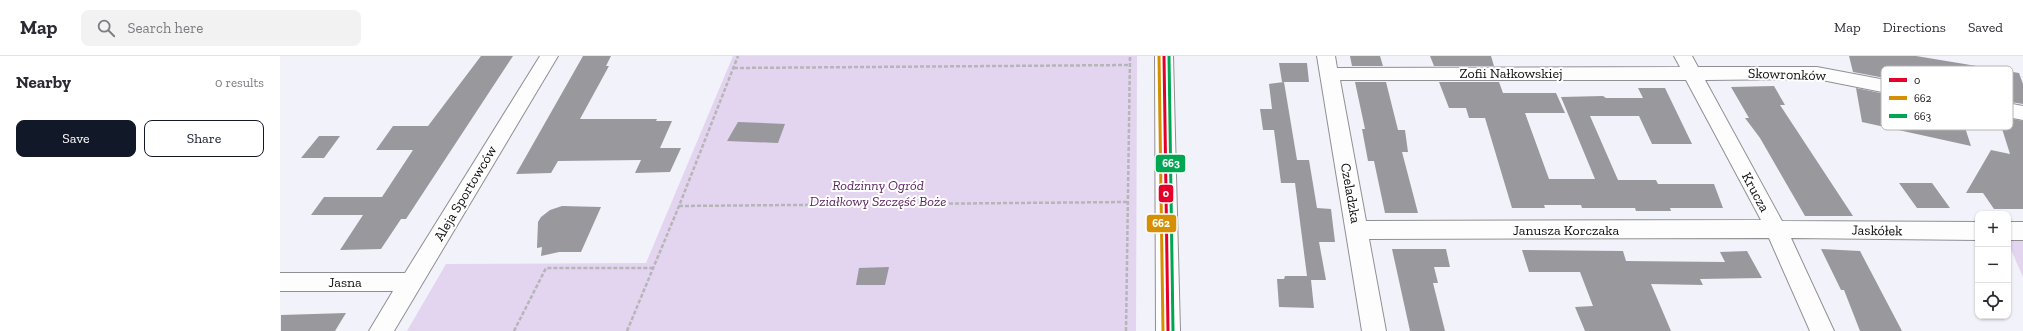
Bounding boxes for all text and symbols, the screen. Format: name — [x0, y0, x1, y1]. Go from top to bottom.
search box — [81, 10, 361, 46]
text: Map — [20, 16, 57, 39]
icon: search — [95, 17, 117, 39]
text: Search here — [127, 19, 203, 37]
text: Map — [1834, 19, 1861, 36]
text: Directions — [1883, 19, 1946, 36]
text: Saved — [1968, 19, 2003, 36]
street label: Zofii Nałkowskiej — [1460, 65, 1563, 82]
street label: Skowronków — [1748, 65, 1827, 84]
legend — [1881, 66, 2013, 130]
text: Nearby — [16, 72, 71, 92]
text: 0 — [1914, 74, 1920, 87]
text: 0 results — [215, 75, 264, 90]
text: 662 — [1914, 92, 1932, 105]
text: 663 — [1914, 110, 1931, 123]
button: Save — [16, 120, 136, 157]
button: Share — [144, 120, 264, 157]
street label: Aleja Sportowców — [430, 142, 501, 244]
line badge: 663 — [1155, 154, 1186, 173]
text: 663 — [1162, 157, 1180, 170]
street label: Czeladzka — [1337, 162, 1364, 225]
street label: Krucza — [1738, 170, 1773, 215]
park label: Rodzinny Ogród Działkowy Szczęść Boże — [810, 177, 946, 210]
line badge: 0 — [1158, 184, 1174, 203]
text: 0 — [1163, 187, 1169, 200]
map controls — [1975, 211, 2011, 319]
button: + — [1975, 211, 2011, 247]
line badge: 662 — [1146, 214, 1177, 233]
text: 662 — [1152, 217, 1170, 230]
street label: Janusza Korczaka — [1513, 222, 1620, 239]
street label: Jaskółek — [1851, 222, 1903, 239]
button: − — [1975, 247, 2011, 283]
street label: Jasna — [328, 274, 362, 291]
button: locate — [1975, 283, 2011, 319]

